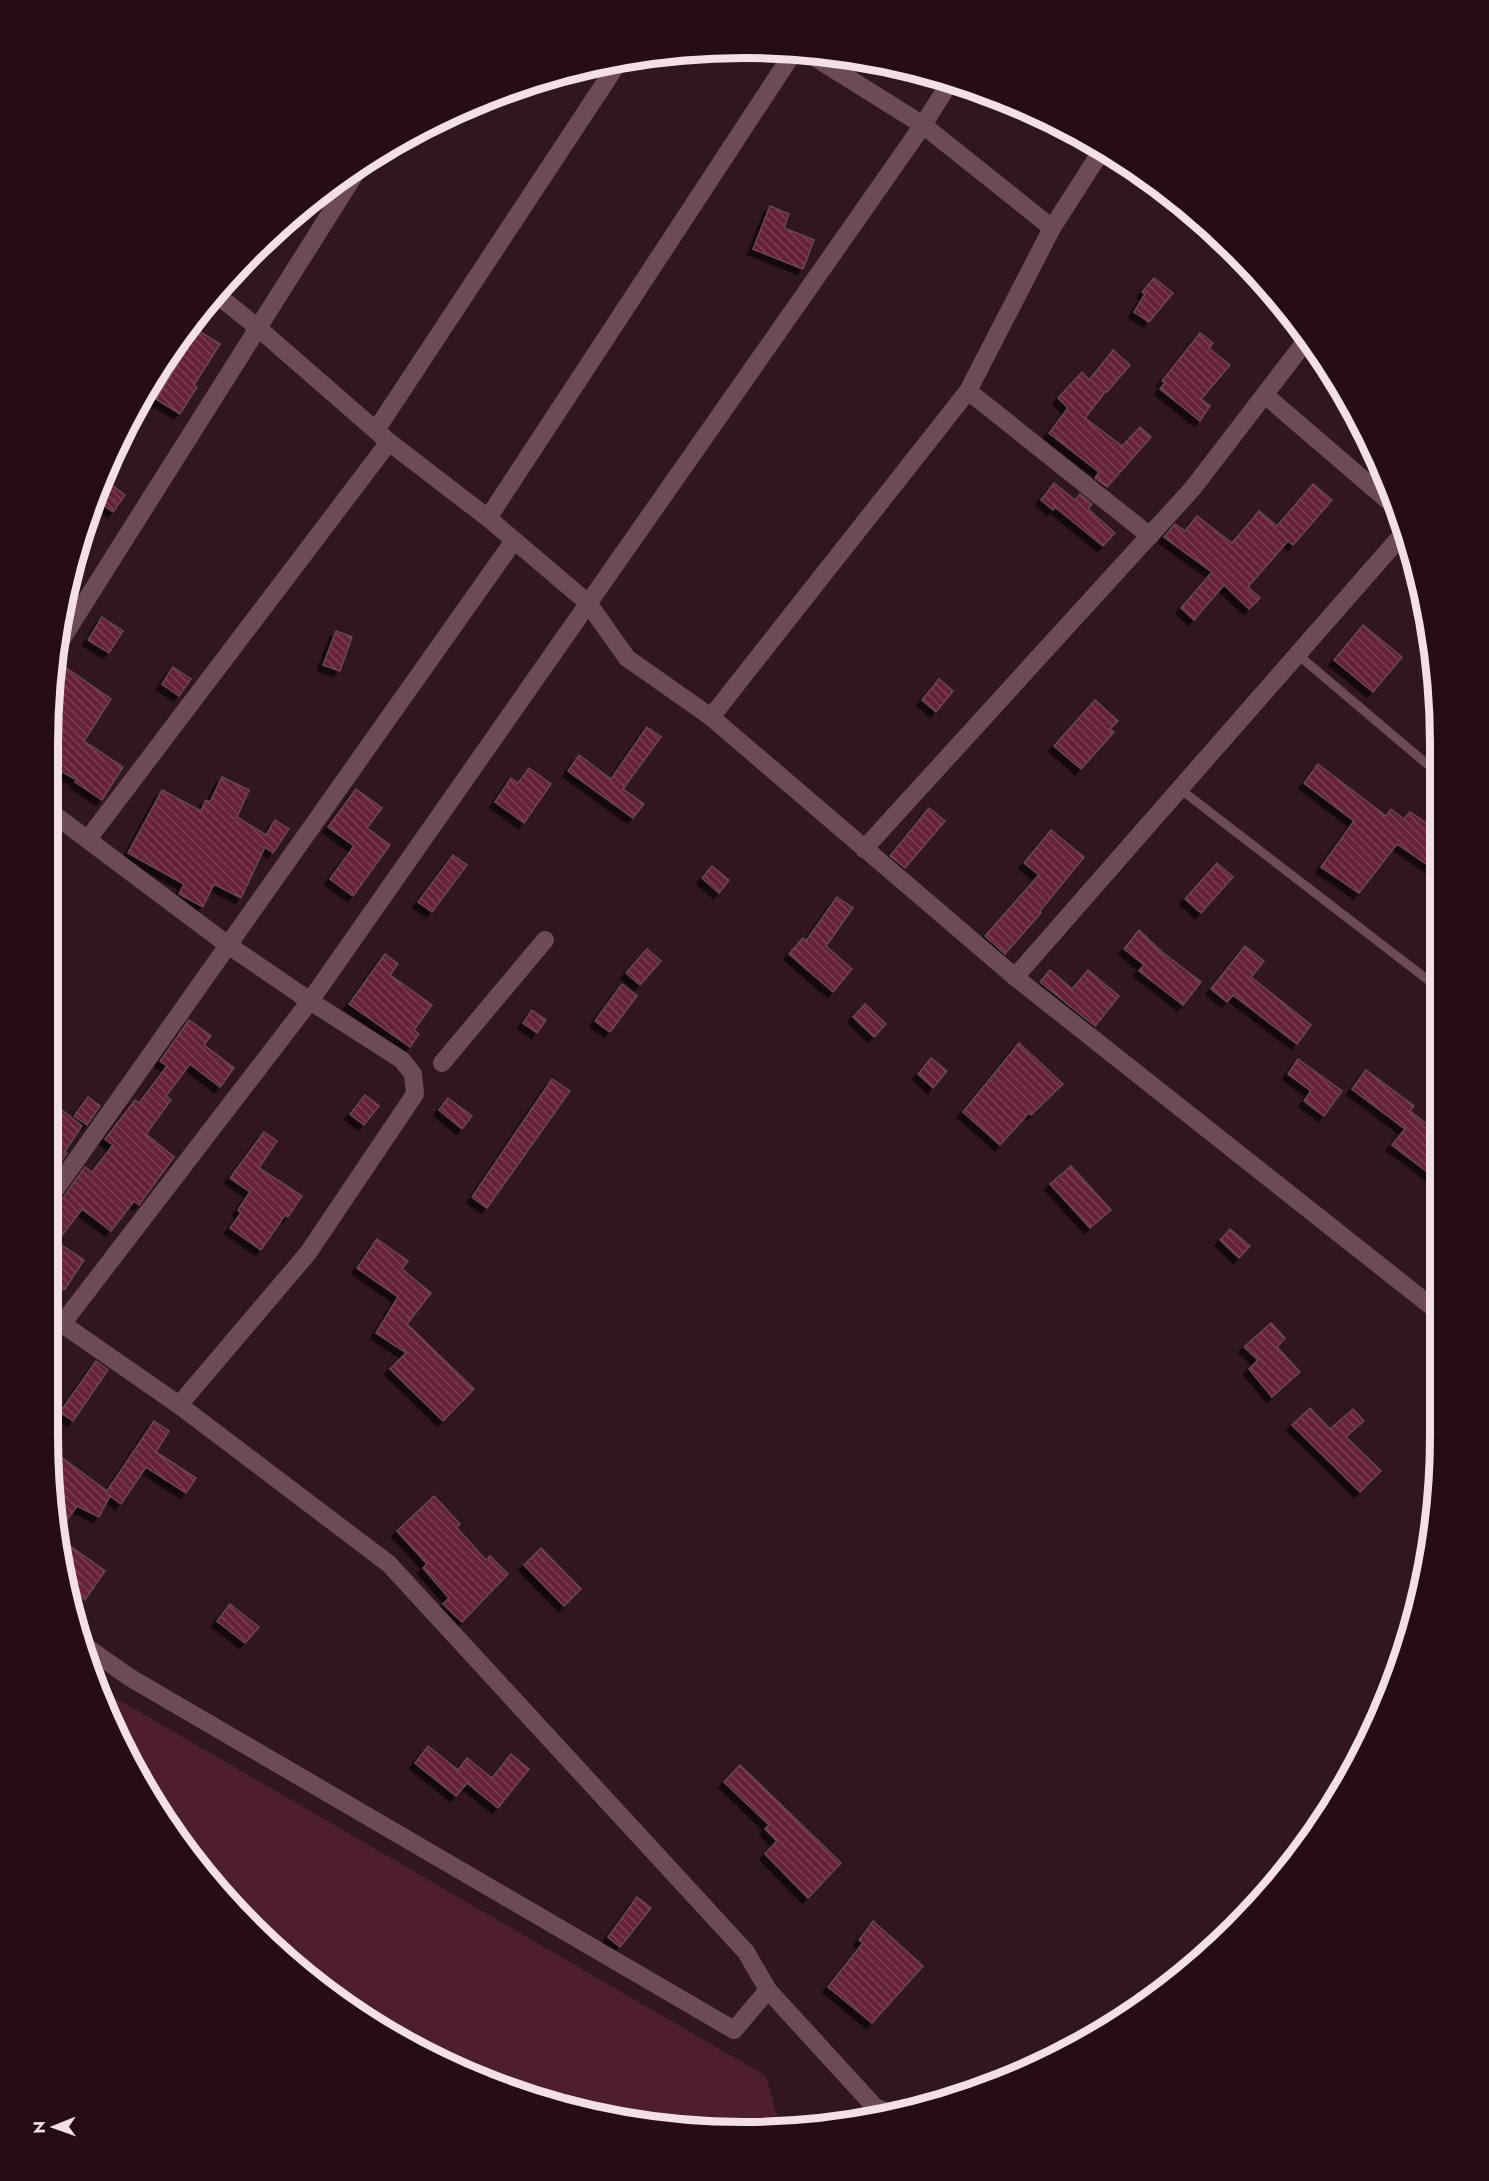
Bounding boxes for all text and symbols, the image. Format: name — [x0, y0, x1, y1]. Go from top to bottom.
north arrow — [24, 2097, 84, 2157]
text: N — [28, 2121, 51, 2134]

